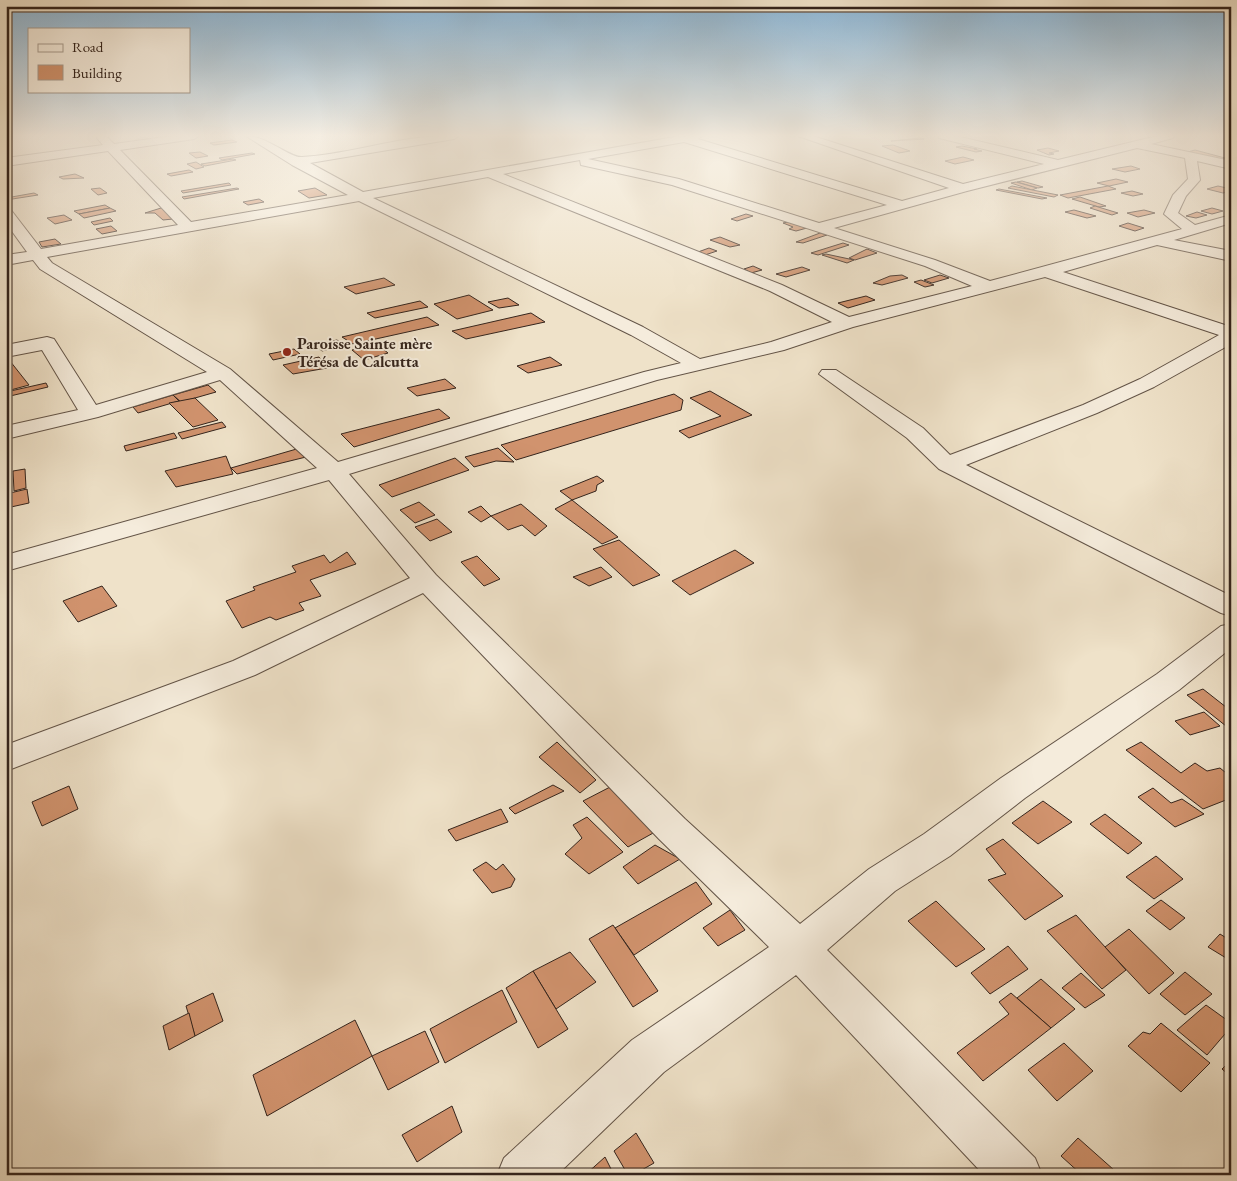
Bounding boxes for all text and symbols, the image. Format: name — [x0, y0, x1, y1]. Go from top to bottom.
legend — [28, 28, 190, 92]
text: Road — [72, 37, 104, 56]
text: Building — [72, 63, 122, 82]
place label: Paroisse Sainte mère Térésa de Calcutta — [297, 333, 432, 372]
marker: Paroisse Sainte mère Térésa de Calcutta — [281, 346, 293, 358]

